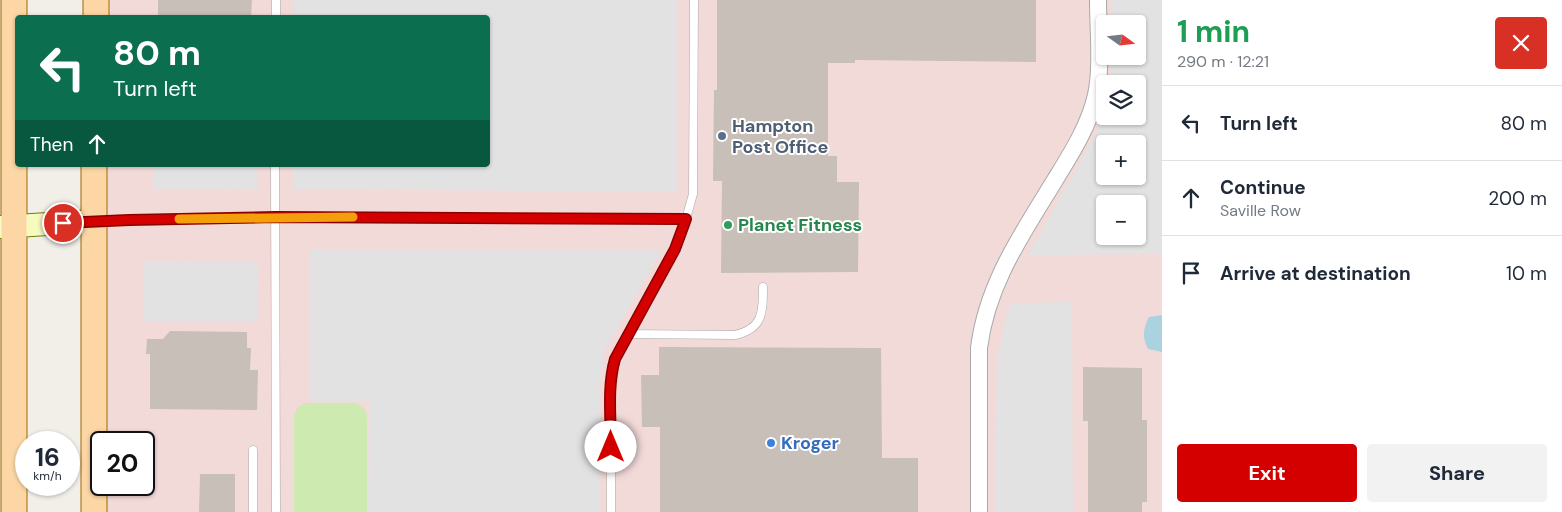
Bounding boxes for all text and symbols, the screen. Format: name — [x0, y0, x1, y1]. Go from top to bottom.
text: 1 min — [1177, 12, 1250, 51]
north arrow — [1096, 15, 1146, 65]
map controls — [1096, 15, 1146, 245]
button: close — [1495, 17, 1547, 69]
text: 80 m — [113, 30, 201, 76]
icon: left — [30, 35, 95, 100]
text: 290 m · 12:21 — [1177, 51, 1269, 72]
text: Turn left — [113, 74, 197, 103]
button: layers — [1096, 75, 1146, 125]
icon: left — [1177, 109, 1205, 137]
text: Turn left — [1220, 111, 1298, 136]
text: 80 m — [1500, 111, 1547, 136]
place label: Hampton Post Office — [732, 114, 829, 159]
icon: ahead — [83, 130, 111, 158]
marker: Hampton Post Office — [716, 130, 728, 142]
text: Then — [30, 132, 73, 157]
button: + — [1096, 135, 1146, 185]
text: Continue — [1220, 175, 1306, 200]
icon: ahead — [1177, 184, 1205, 212]
text: 200 m — [1488, 186, 1547, 211]
button: − — [1096, 195, 1146, 245]
text: Saville Row — [1220, 200, 1301, 221]
pin — [42, 202, 84, 244]
icon: arrive — [49, 209, 77, 237]
place label: Planet Fitness — [738, 213, 862, 237]
marker: Planet Fitness — [722, 219, 734, 231]
icon: arrive — [1177, 259, 1205, 287]
text: Arrive at destination — [1220, 261, 1411, 286]
text: 10 m — [1506, 261, 1547, 286]
position arrow — [584, 420, 636, 472]
speed limit sign: 20 — [90, 431, 155, 496]
place label: Kroger — [781, 431, 839, 455]
marker: Kroger — [765, 437, 777, 449]
text: 16 — [35, 441, 60, 474]
button: Exit — [1177, 444, 1357, 502]
button: Share — [1367, 444, 1547, 502]
text: km/h — [33, 468, 62, 484]

